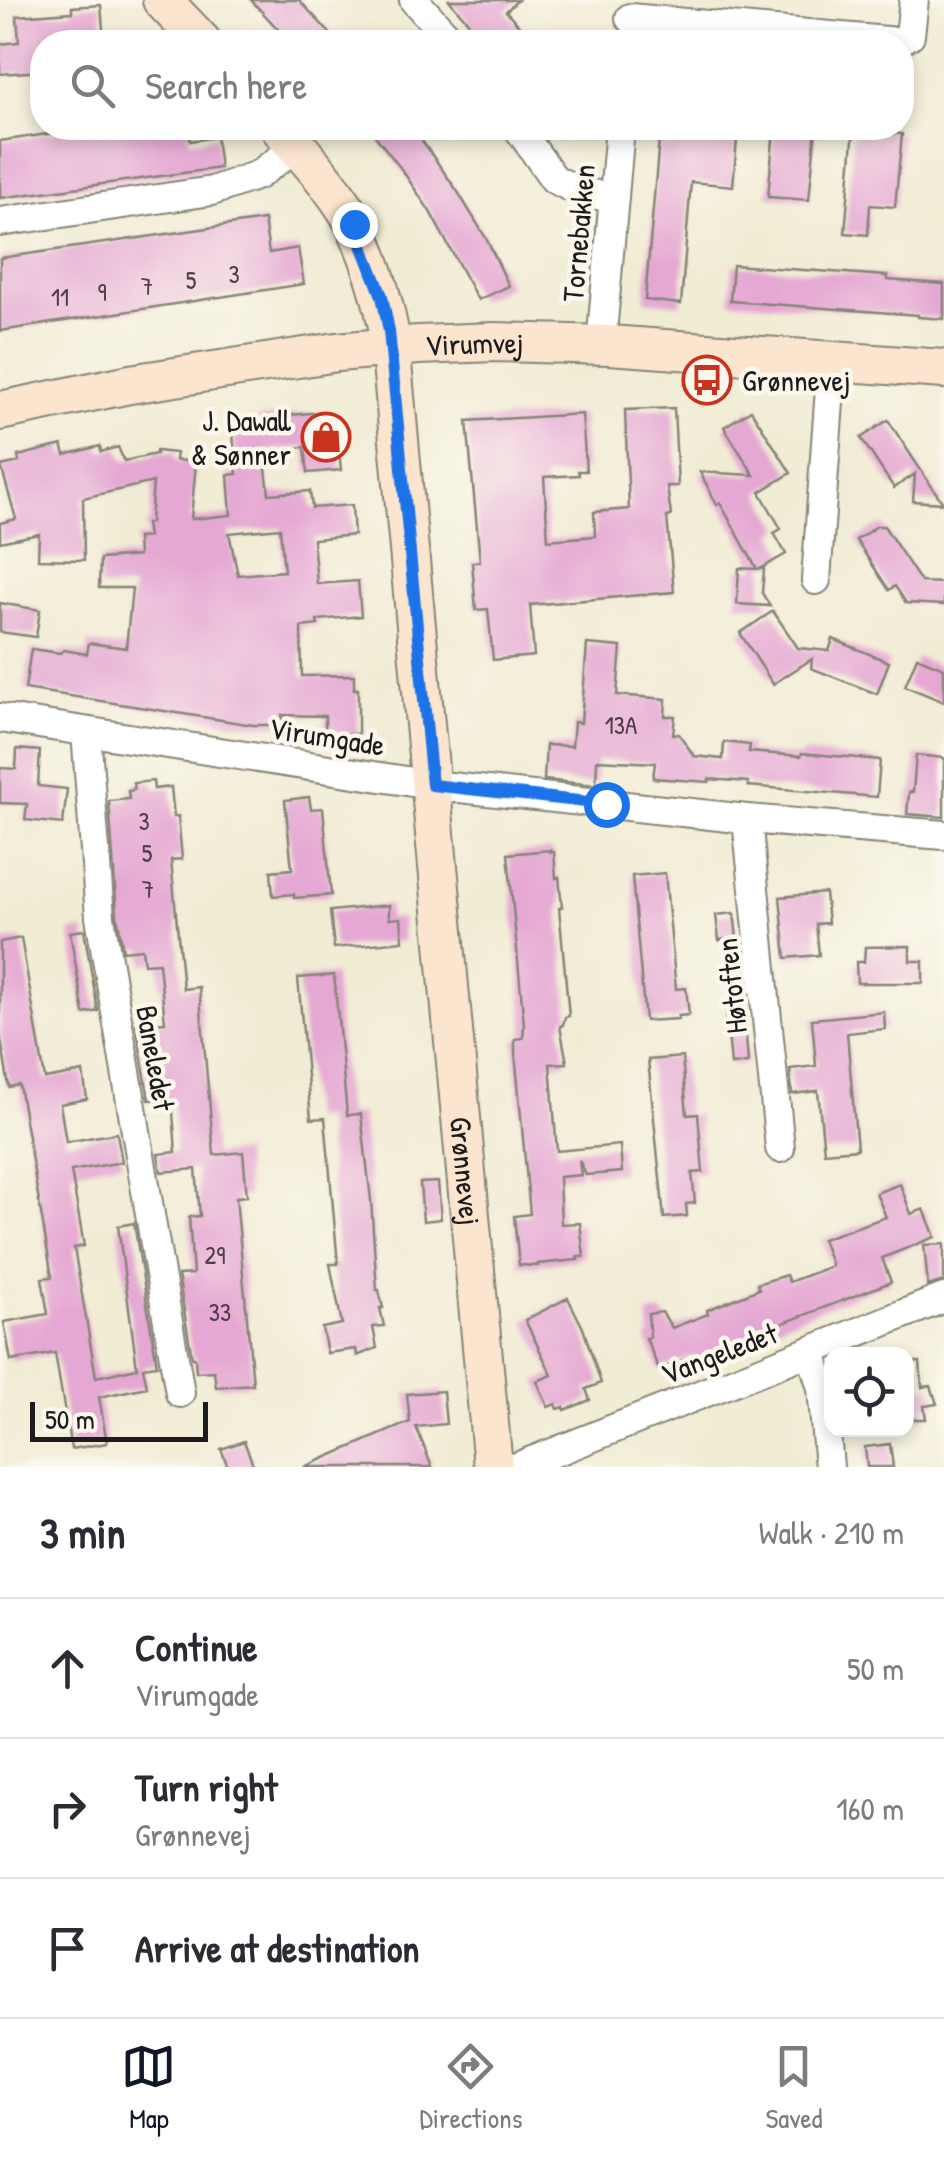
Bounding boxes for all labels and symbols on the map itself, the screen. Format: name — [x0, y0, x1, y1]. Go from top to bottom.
street label: Tornebakken — [552, 163, 604, 303]
route end — [332, 202, 378, 248]
house number: 3 — [228, 257, 240, 291]
house number: 5 — [186, 263, 197, 297]
house number: 7 — [141, 269, 153, 303]
house number: 9 — [97, 275, 107, 309]
house number: 11 — [51, 280, 69, 314]
street label: Virumvej — [424, 322, 524, 365]
bus stop icon: Grønnevej — [681, 354, 733, 406]
place label: Grønnevej — [742, 360, 851, 400]
place label: J. Dawall & Sønner — [191, 400, 292, 474]
shop icon: J. Dawall & Sønner — [300, 411, 352, 463]
street label: Virumgade — [266, 707, 388, 765]
house number: 13A — [605, 708, 637, 742]
route start — [584, 782, 630, 828]
house number: 3 — [138, 804, 150, 838]
house number: 5 — [142, 836, 153, 870]
house number: 7 — [142, 872, 154, 906]
street label: Høtoften — [706, 936, 756, 1036]
street label: Baneledet — [127, 1002, 185, 1115]
street label: Grønnevej — [441, 1115, 491, 1227]
house number: 29 — [205, 1238, 225, 1272]
house number: 33 — [209, 1295, 231, 1329]
street label: Vangeledet — [655, 1312, 783, 1393]
scale bar — [30, 1397, 208, 1442]

